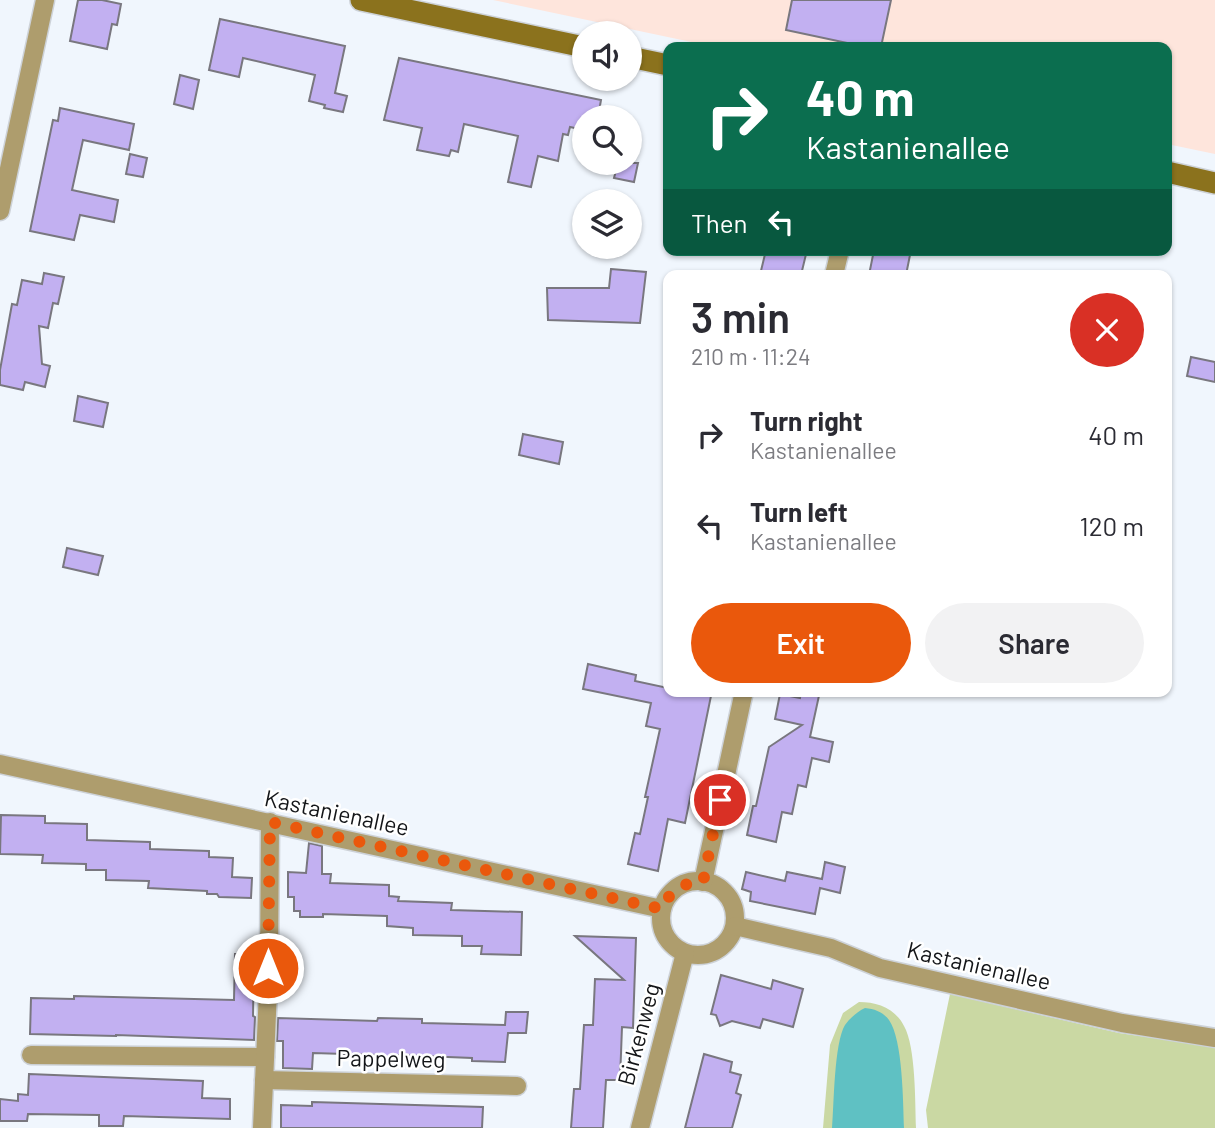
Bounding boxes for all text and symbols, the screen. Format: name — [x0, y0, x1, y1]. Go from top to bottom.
map controls — [572, 21, 642, 259]
button: sound — [572, 21, 642, 91]
text: 40 m — [806, 67, 914, 126]
icon: right — [691, 70, 782, 161]
button: search — [572, 105, 642, 175]
text: Kastanienallee — [806, 127, 1010, 165]
button: layers — [572, 189, 642, 259]
icon: left — [762, 203, 800, 241]
text: Then — [691, 207, 748, 238]
text: 3 min — [691, 291, 790, 341]
button: close — [1070, 293, 1144, 367]
text: 210 m · 11:24 — [691, 342, 811, 370]
text: Turn right — [750, 405, 863, 436]
icon: right — [691, 416, 729, 454]
text: 40 m — [1088, 419, 1144, 450]
text: Kastanienallee — [750, 436, 897, 464]
text: Turn left — [750, 496, 848, 527]
icon: left — [691, 507, 729, 545]
text: 120 m — [1080, 510, 1144, 541]
text: Kastanienallee — [750, 527, 897, 555]
button: Exit — [691, 603, 911, 683]
button: Share — [925, 603, 1144, 683]
pin — [690, 770, 750, 830]
icon: arrive — [701, 781, 739, 819]
street label: Kastanienallee — [262, 783, 412, 841]
position arrow — [231, 931, 305, 1005]
street label: Kastanienallee — [904, 935, 1054, 995]
street label: Birkenweg — [611, 980, 665, 1088]
street label: Pappelweg — [336, 1043, 446, 1073]

